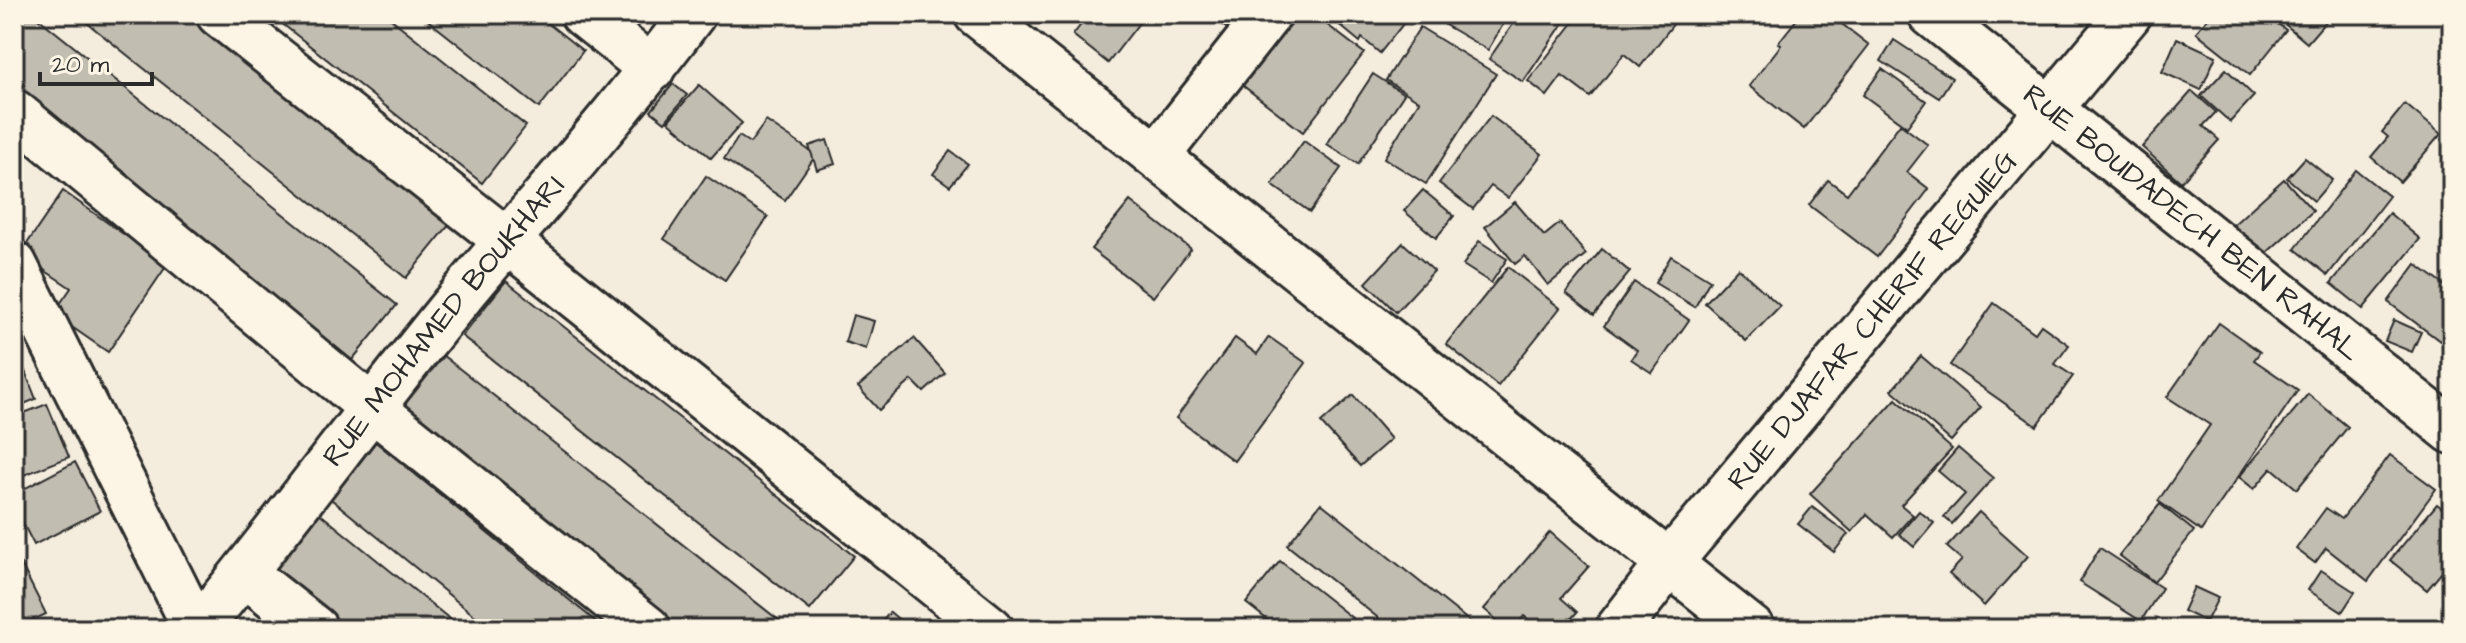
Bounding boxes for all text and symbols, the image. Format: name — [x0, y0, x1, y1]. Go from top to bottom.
scale bar — [40, 36, 152, 86]
text: 20 m — [52, 48, 109, 82]
street label: RUE BOUDADECH BEN RAHAL — [2014, 74, 2370, 371]
street label: RUE DJAFAR CHERIF REGUIEG — [1718, 141, 2027, 499]
street label: RUE MOHAMED BOUKHARI — [313, 166, 575, 476]

